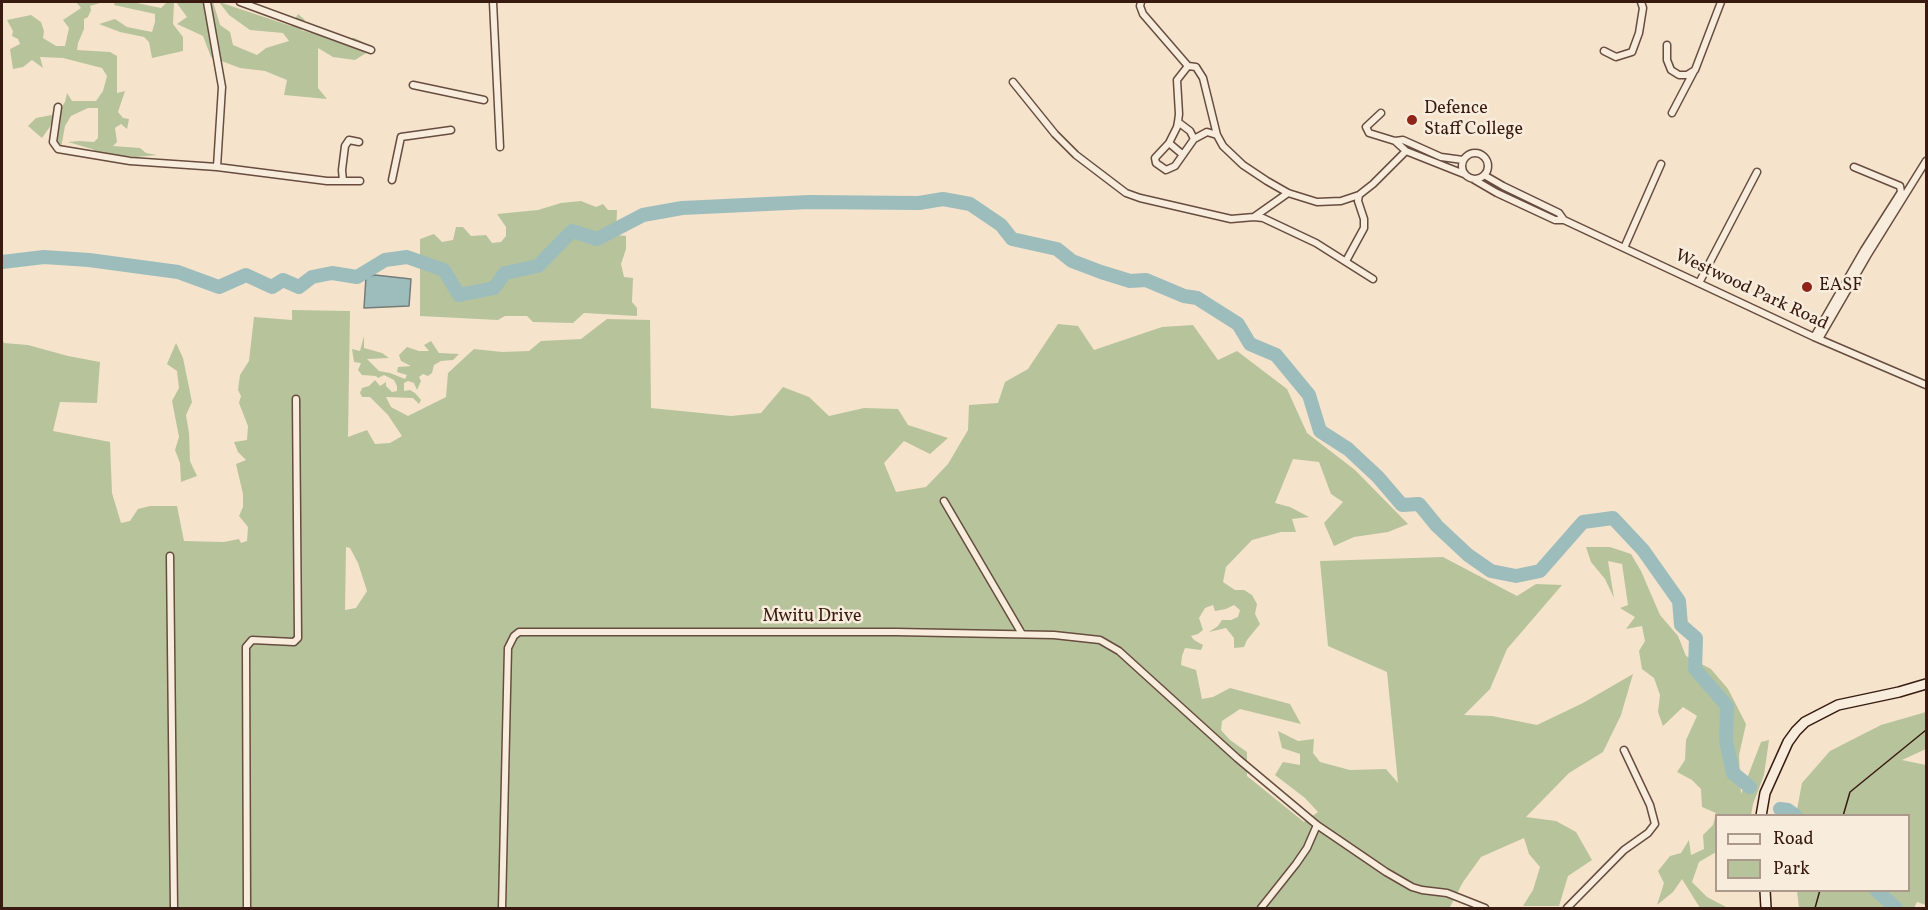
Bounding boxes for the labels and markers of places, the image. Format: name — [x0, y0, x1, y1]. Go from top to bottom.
place label: Defence Staff College — [1424, 99, 1523, 142]
marker: Defence Staff College — [1405, 113, 1419, 127]
place label: EASF — [1819, 276, 1862, 298]
marker: EASF — [1800, 280, 1814, 294]

